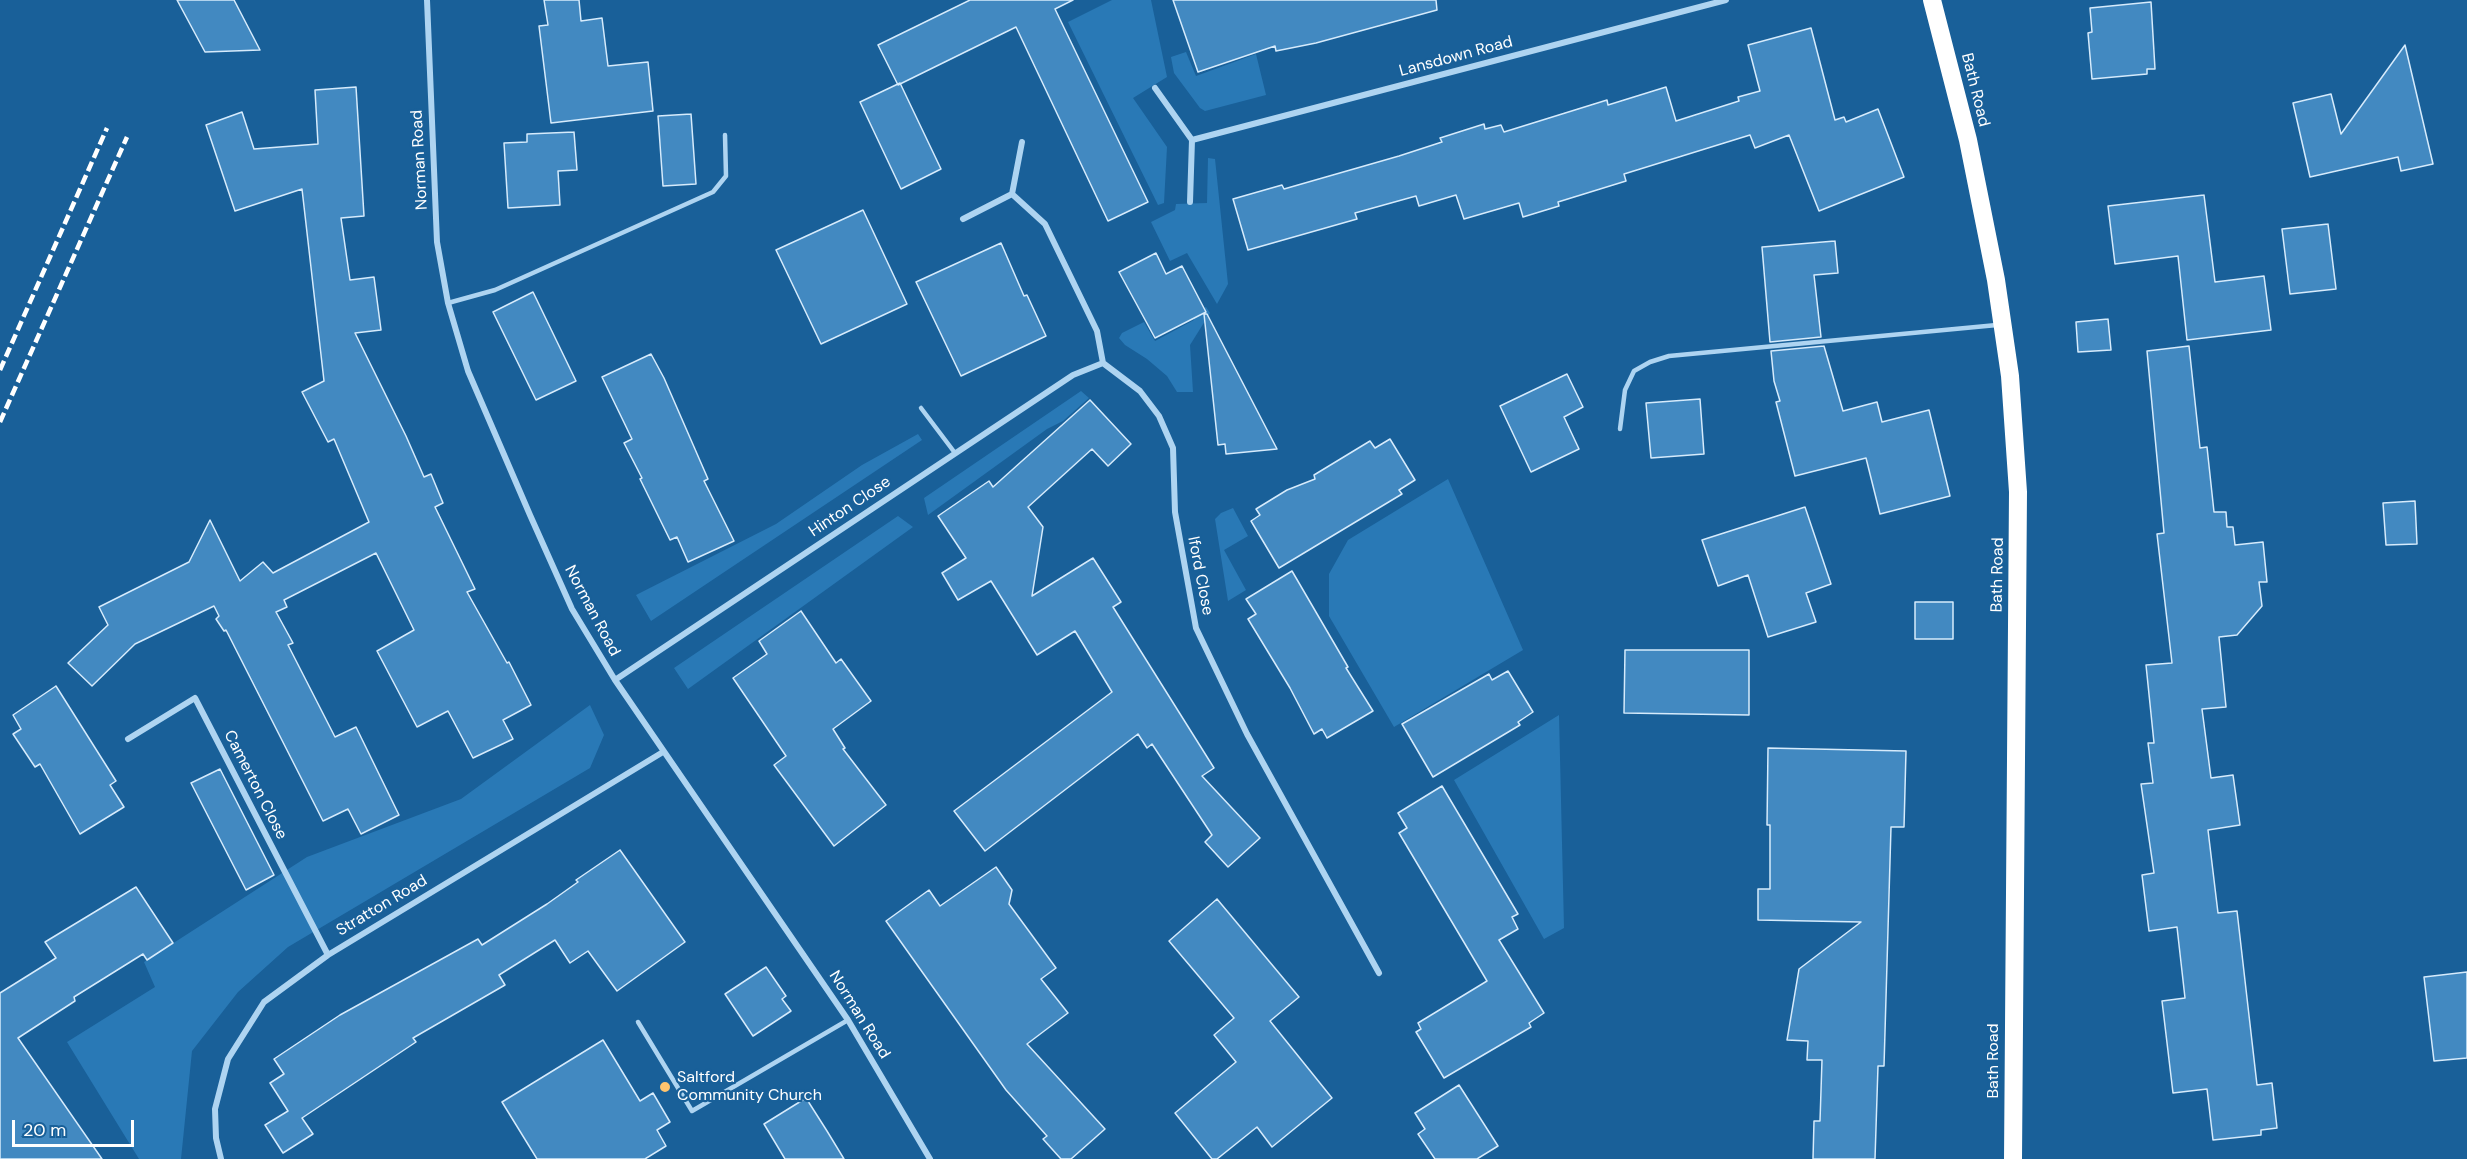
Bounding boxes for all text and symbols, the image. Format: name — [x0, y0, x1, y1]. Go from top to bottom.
street label: Lansdown Road — [1397, 33, 1515, 81]
street label: Bath Road — [1957, 51, 1993, 129]
street label: Norman Road — [408, 110, 432, 210]
street label: Hinton Close — [805, 473, 895, 541]
street label: Iford Close — [1183, 535, 1217, 617]
street label: Bath Road — [1988, 537, 2008, 613]
street label: Norman Road — [560, 562, 624, 660]
street label: Camerton Close — [219, 727, 291, 843]
street label: Stratton Road — [333, 871, 431, 941]
street label: Norman Road — [824, 967, 894, 1063]
street label: Bath Road — [1984, 1023, 2004, 1099]
place label: Saltford Community Church — [677, 1068, 822, 1106]
marker: Saltford Community Church — [658, 1080, 672, 1094]
scale bar — [15, 1108, 136, 1146]
text: 20 m — [23, 1118, 66, 1142]

